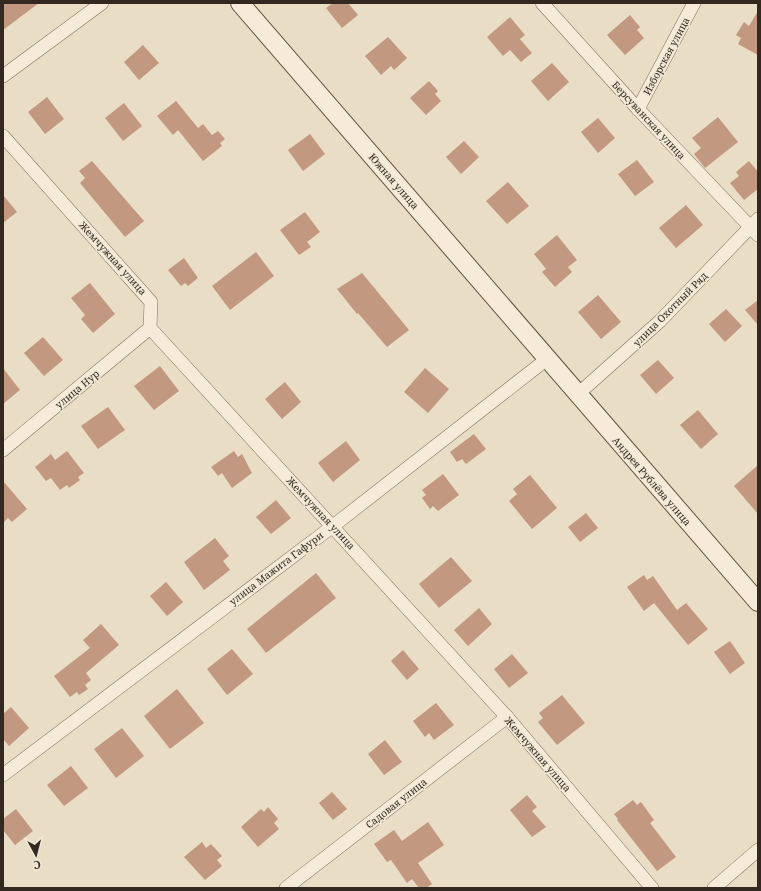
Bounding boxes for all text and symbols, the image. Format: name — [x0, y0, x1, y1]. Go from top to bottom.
street label: Изборская улица — [640, 14, 693, 97]
street label: Берсуванская улица — [609, 78, 689, 162]
street label: Южная улица — [366, 150, 422, 212]
street label: Жемчужная улица — [75, 217, 150, 298]
street label: улица Охотный Ряд — [630, 269, 710, 349]
street label: улица Нур — [52, 366, 102, 412]
street label: Андрея Рублёва улица — [609, 433, 695, 529]
street label: Жемчужная улица — [283, 473, 359, 553]
street label: улица Мажита Гафури — [226, 528, 326, 608]
street label: Жемчужная улица — [501, 713, 575, 795]
street label: Садовая улица — [362, 774, 430, 831]
north arrow — [16, 835, 56, 875]
text: С — [33, 858, 42, 873]

